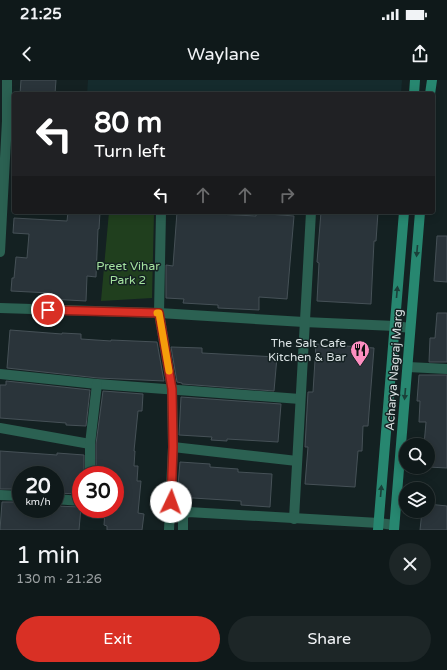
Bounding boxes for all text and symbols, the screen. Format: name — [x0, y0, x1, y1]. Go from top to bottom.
text: 21:25 — [20, 5, 62, 23]
icon: back — [16, 43, 38, 65]
text: Waylane — [187, 43, 260, 65]
icon: share — [409, 43, 431, 65]
text: 80 m — [94, 106, 162, 140]
icon: left — [28, 108, 80, 160]
text: Turn left — [94, 140, 166, 162]
icon: left — [150, 184, 172, 206]
icon: ahead — [192, 184, 214, 206]
icon: ahead — [234, 184, 256, 206]
icon: right — [276, 184, 298, 206]
one-way arrow — [413, 245, 420, 257]
park label: Preet Vihar Park 2 — [96, 259, 160, 287]
one-way arrow — [394, 286, 401, 298]
pin — [31, 293, 65, 327]
icon: arrive — [37, 299, 59, 321]
street label: Acharya Nagraj Marg — [383, 309, 405, 431]
place label: The Salt Cafe Kitchen & Bar — [268, 336, 346, 364]
restaurant icon: The Salt Cafe Kitchen & Bar — [349, 339, 371, 367]
one-way arrow — [402, 388, 409, 400]
map controls — [399, 438, 435, 518]
button: search — [399, 438, 435, 474]
speed limit sign: 30 — [72, 466, 124, 518]
text: 20 — [25, 475, 51, 499]
position arrow — [150, 481, 192, 523]
button: layers — [399, 482, 435, 518]
one-way arrow — [378, 485, 385, 497]
text: km/h — [25, 496, 51, 508]
text: 1 min — [16, 541, 80, 570]
button: close — [389, 543, 431, 585]
text: 130 m · 21:26 — [16, 571, 102, 587]
button: Exit — [16, 616, 220, 662]
button: Share — [228, 616, 431, 662]

